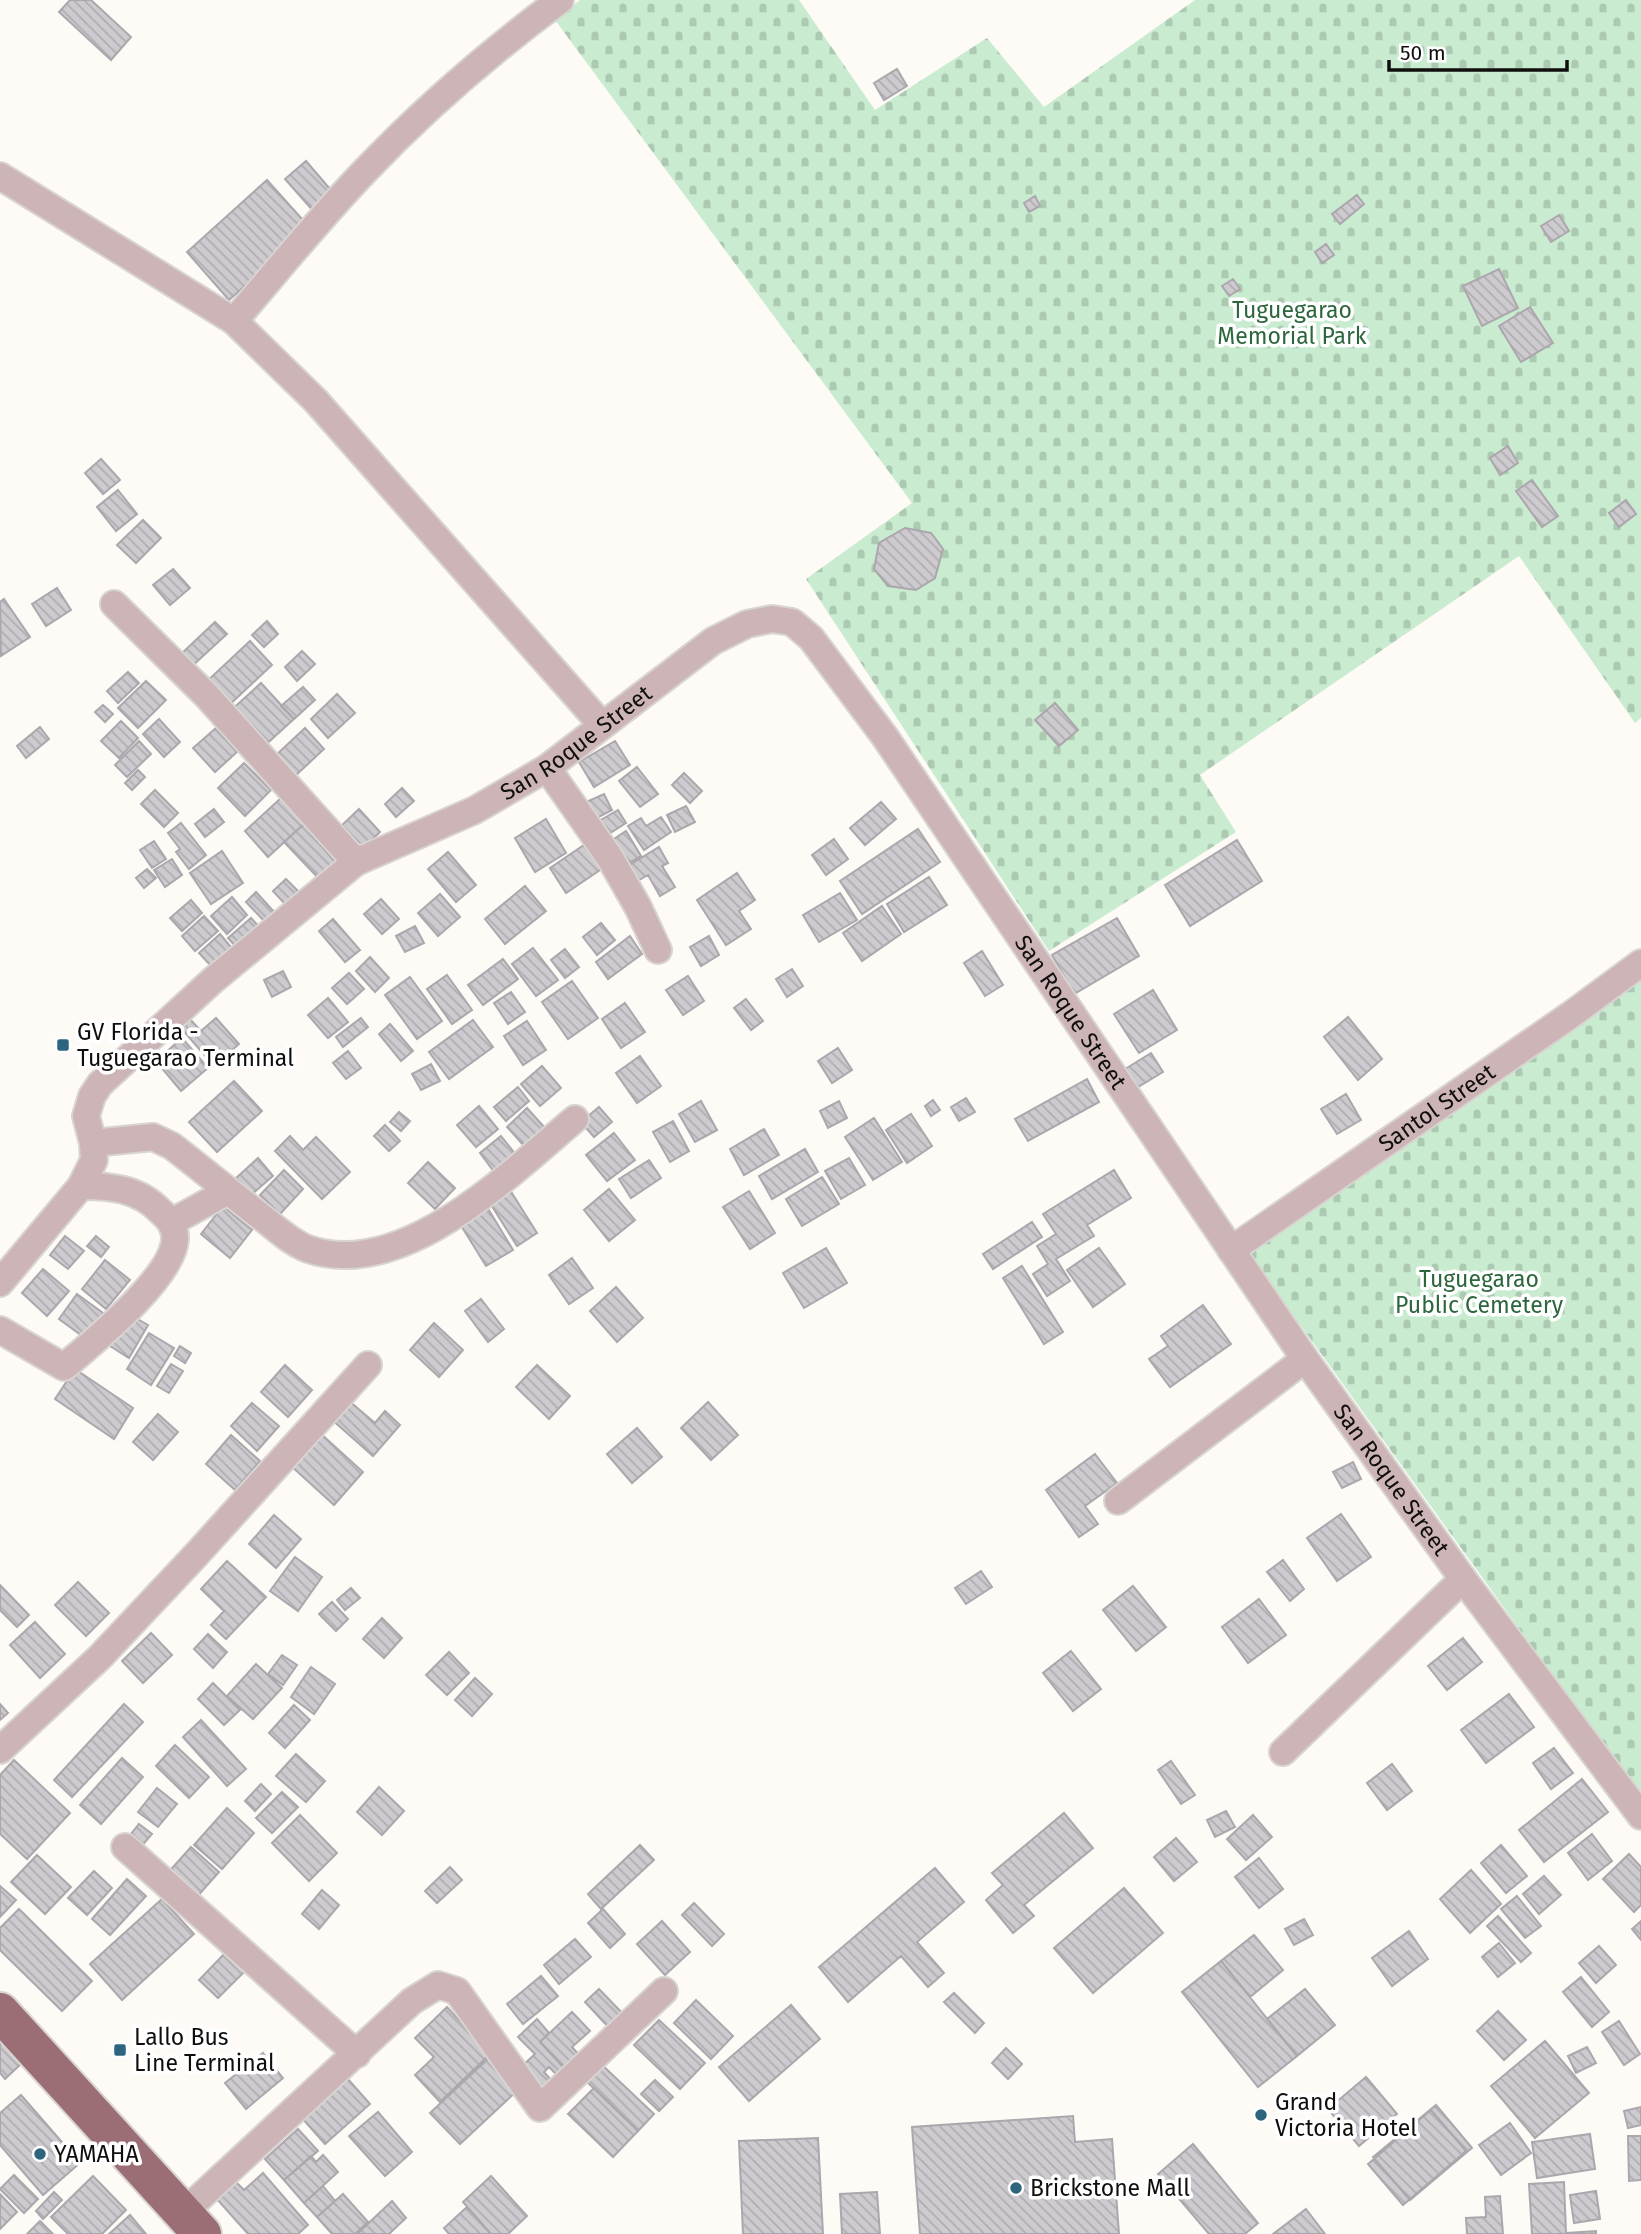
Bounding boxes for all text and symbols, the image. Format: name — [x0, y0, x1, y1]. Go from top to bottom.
scale bar — [1389, 28, 1568, 72]
text: 50 m — [1400, 40, 1446, 66]
park label: Tuguegarao Memorial Park — [1217, 296, 1367, 350]
street label: San Roque Street — [495, 679, 658, 806]
street label: San Roque Street — [1009, 930, 1133, 1095]
place label: GV Florida - Tuguegarao Terminal — [77, 1018, 294, 1072]
marker: GV Florida - Tuguegarao Terminal — [55, 1037, 71, 1053]
street label: Santol Street — [1373, 1057, 1501, 1158]
park label: Tuguegarao Public Cemetery — [1395, 1265, 1564, 1319]
street label: San Roque Street — [1328, 1398, 1456, 1561]
place label: Lallo Bus Line Terminal — [134, 2023, 275, 2077]
marker: Lallo Bus Line Terminal — [112, 2042, 128, 2058]
place label: Grand Victoria Hotel — [1275, 2088, 1417, 2142]
marker: Grand Victoria Hotel — [1253, 2107, 1269, 2123]
place label: YAMAHA — [54, 2140, 139, 2168]
marker: YAMAHA — [32, 2146, 48, 2162]
place label: Brickstone Mall — [1030, 2174, 1190, 2202]
marker: Brickstone Mall — [1008, 2180, 1024, 2196]

